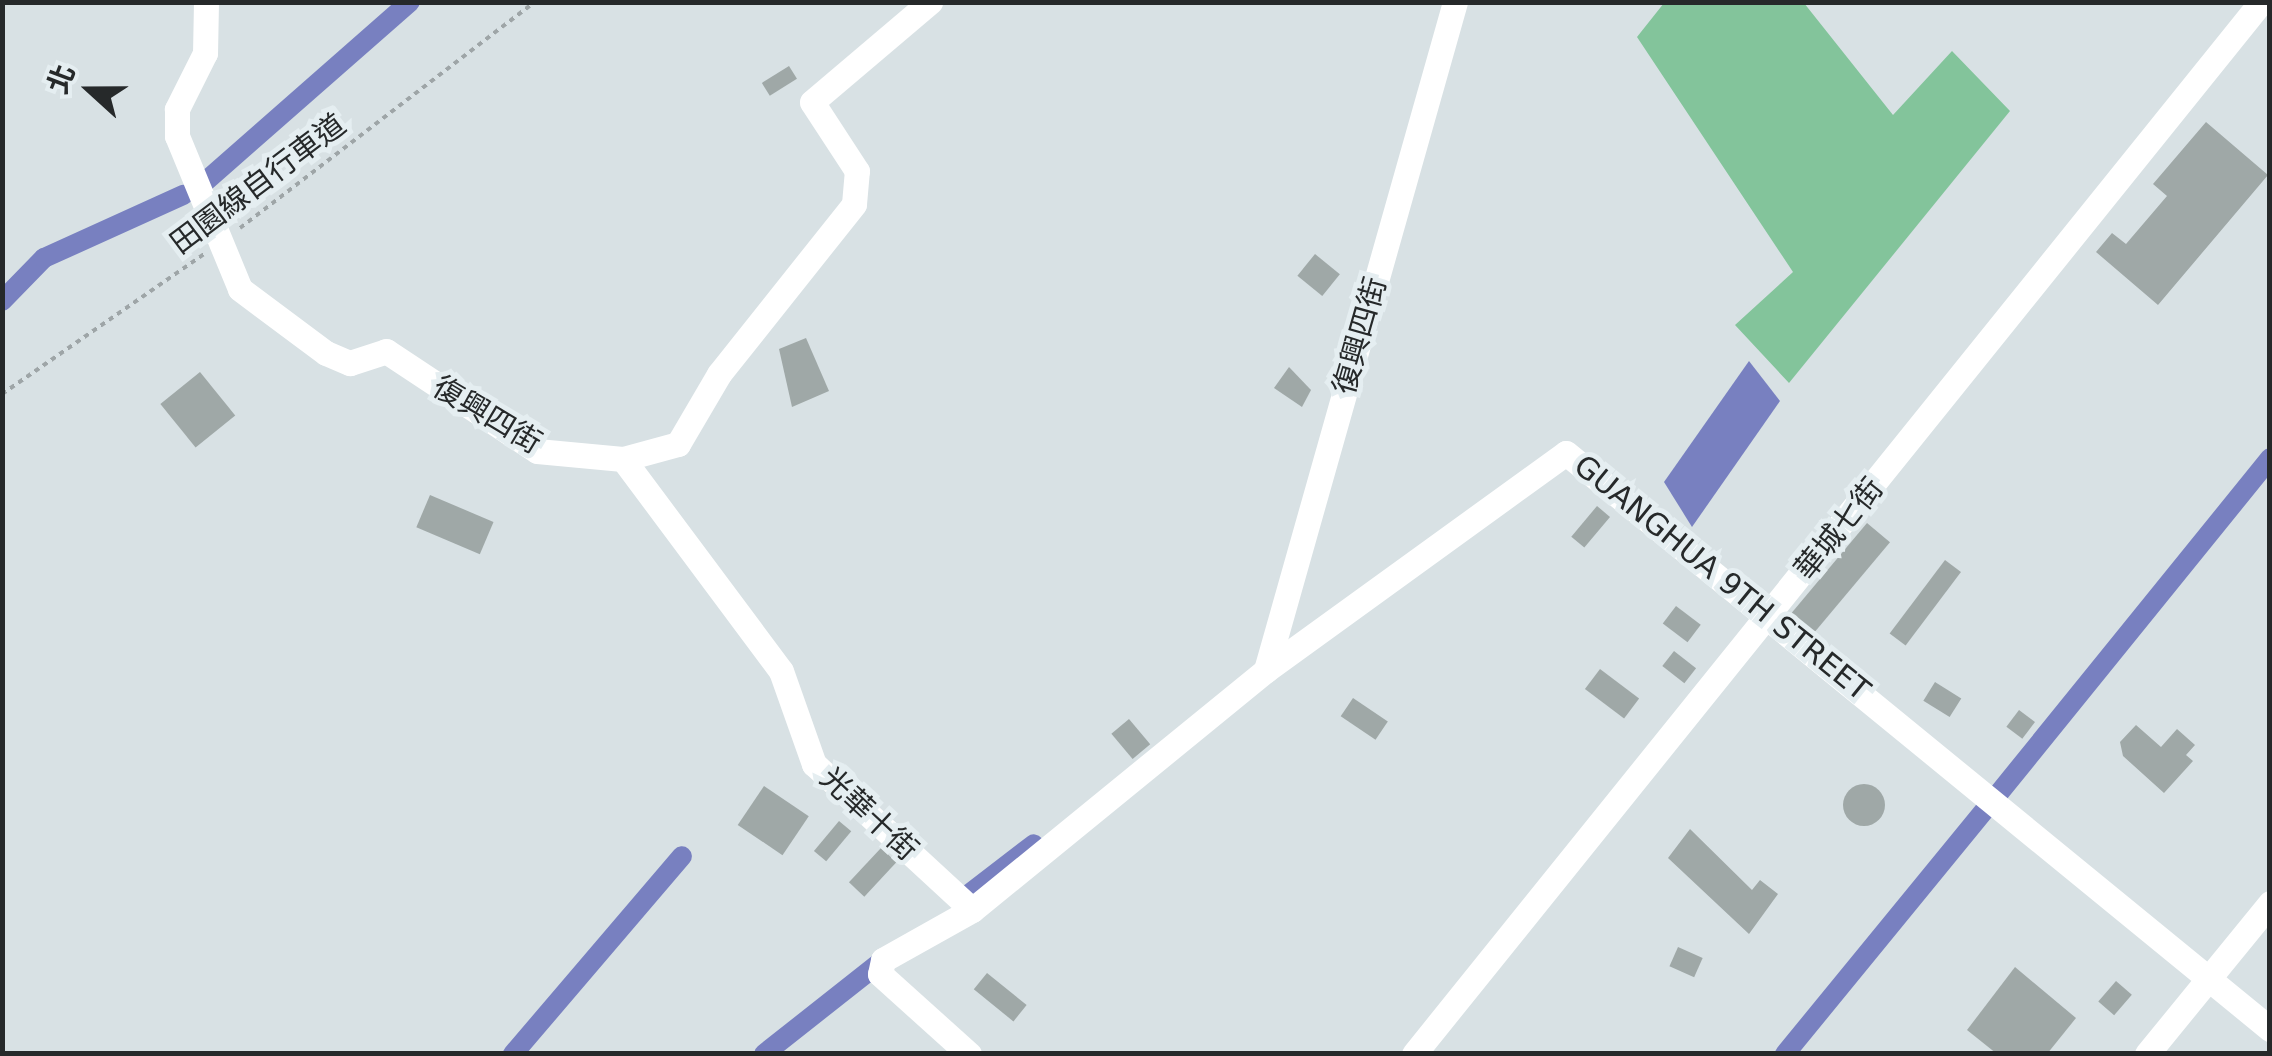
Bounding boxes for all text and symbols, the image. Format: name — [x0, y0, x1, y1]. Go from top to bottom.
north arrow — [40, 40, 140, 140]
text: 北 — [41, 60, 82, 98]
street label: 田園線自行車道 — [163, 106, 353, 262]
street label: 復興四街 — [1326, 273, 1394, 399]
street label: 復興四街 — [426, 369, 548, 461]
street label: GUANGHUA 9TH STREET — [1567, 448, 1877, 708]
street label: 華城七街 — [1787, 471, 1891, 587]
street label: 光華十街 — [813, 760, 925, 868]

